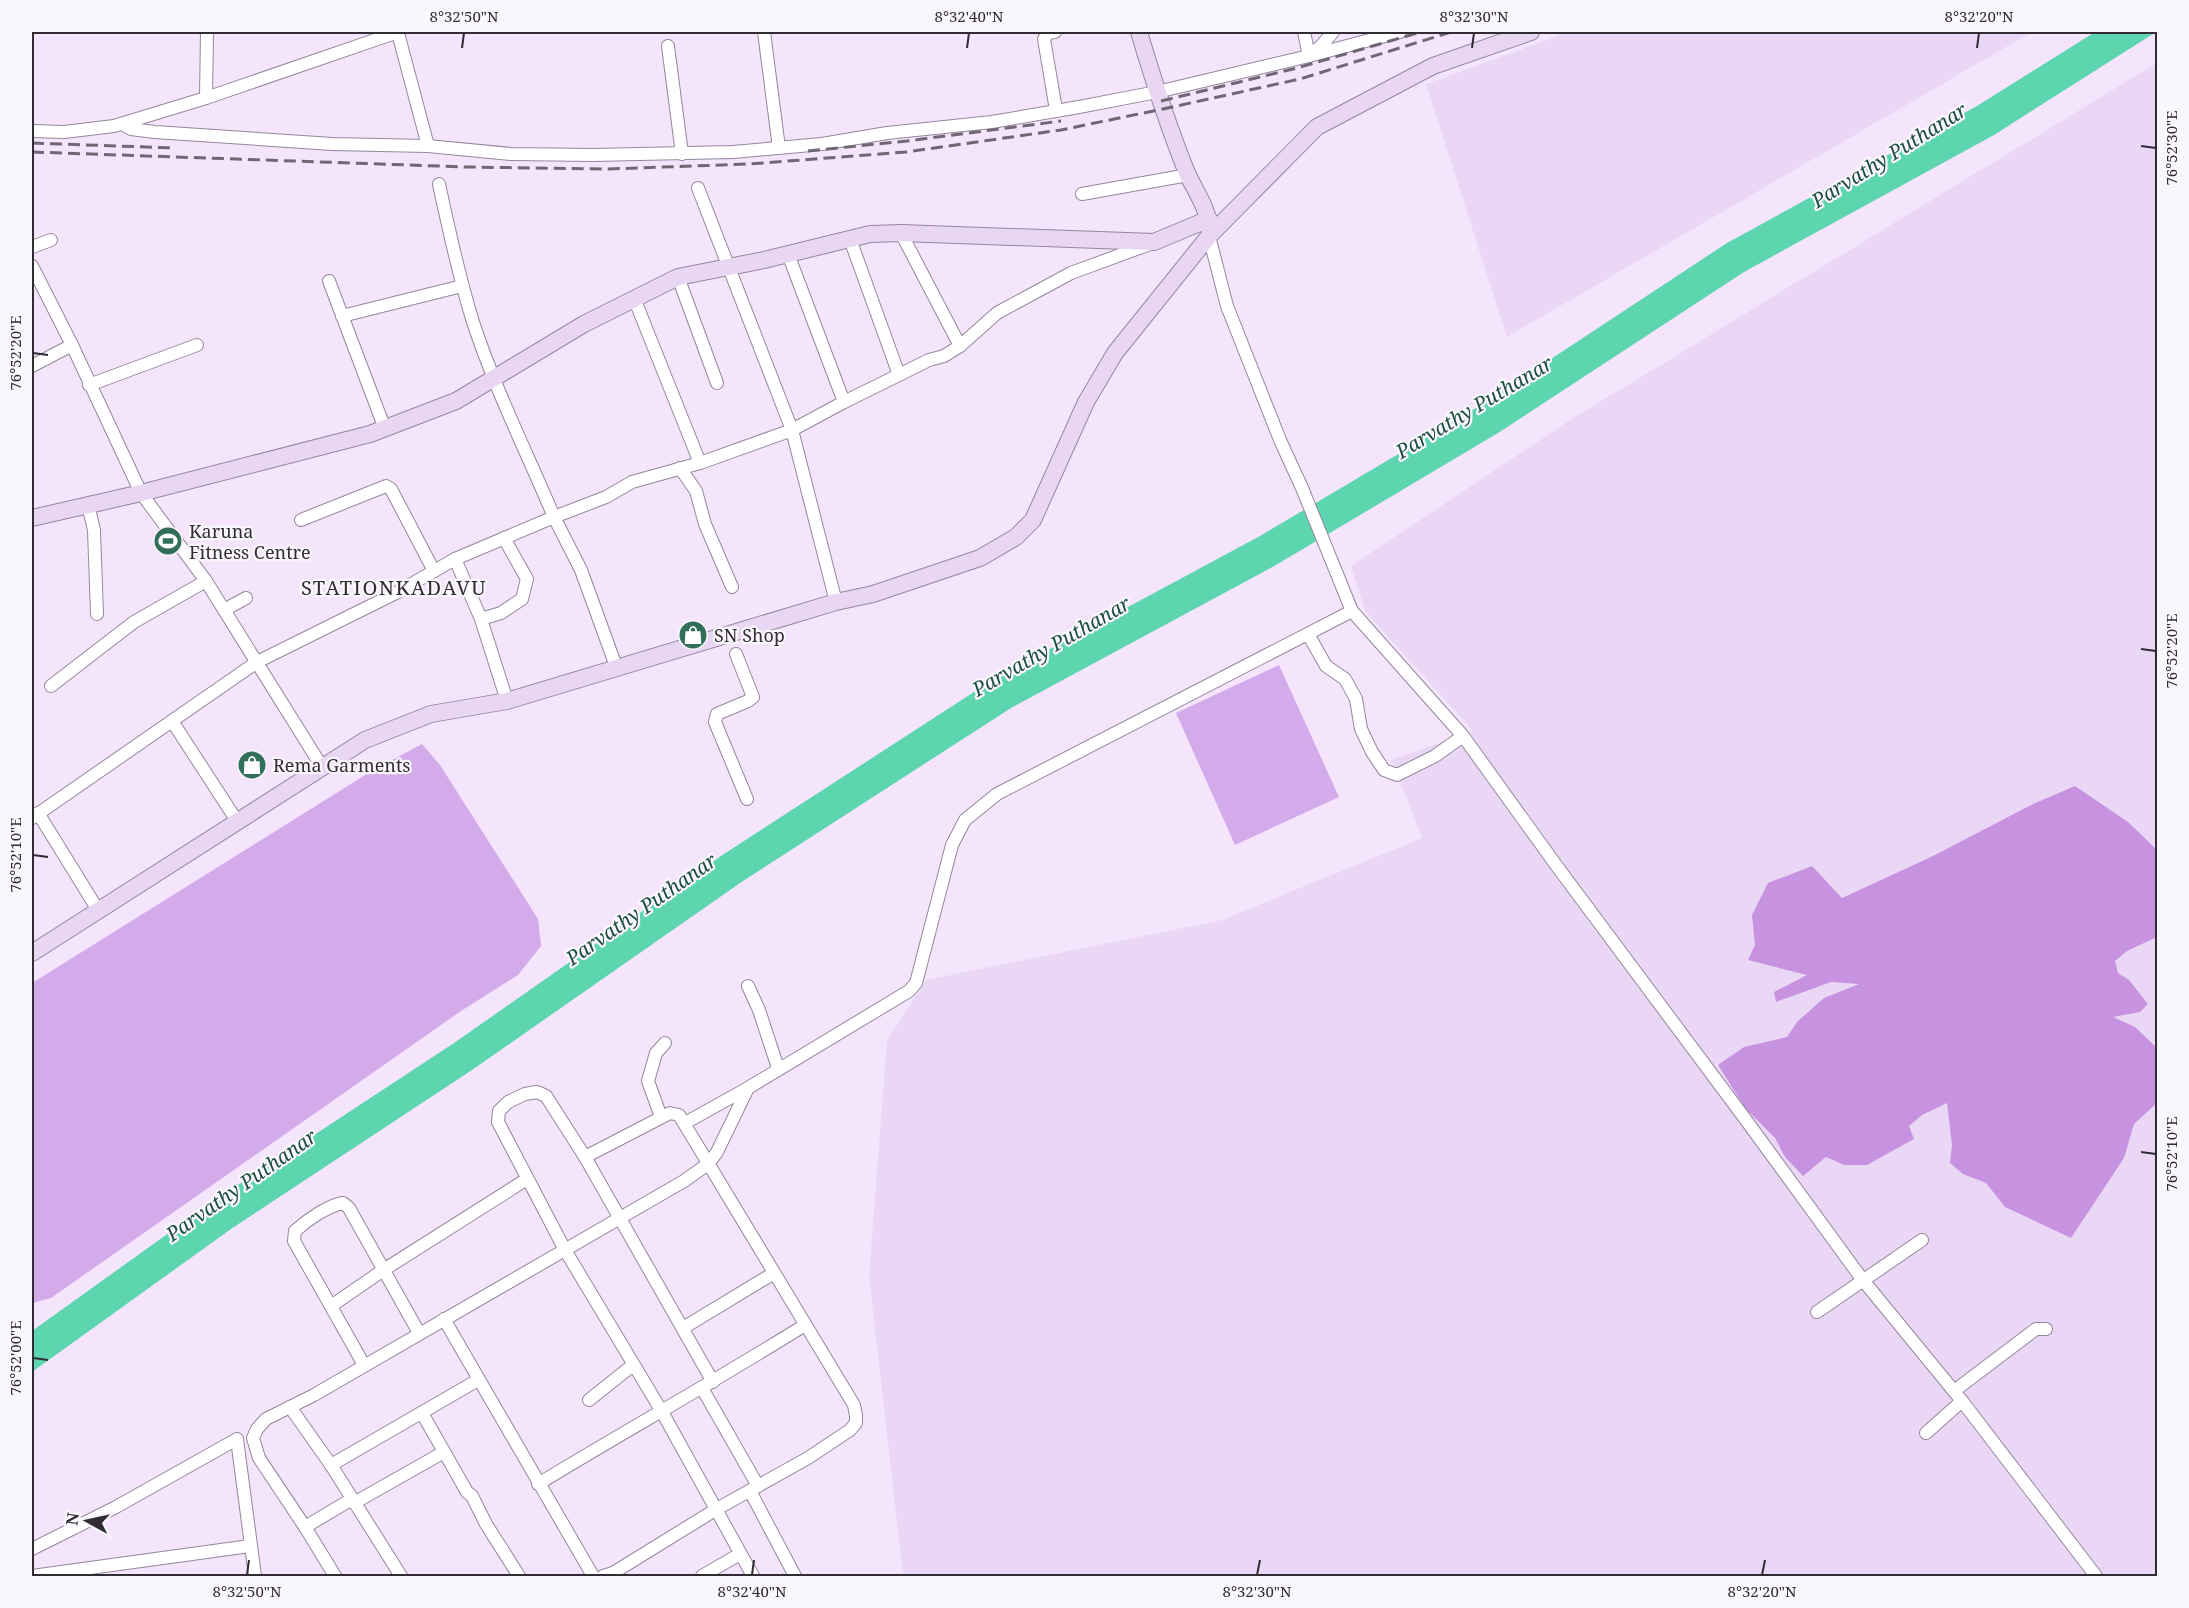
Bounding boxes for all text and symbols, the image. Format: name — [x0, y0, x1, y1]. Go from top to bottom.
text: 8°32'50"N — [430, 6, 499, 26]
text: 8°32'40"N — [935, 6, 1004, 26]
text: 8°32'30"N — [1440, 6, 1509, 26]
text: 8°32'20"N — [1945, 6, 2014, 26]
water label: Parvathy Puthanar — [1805, 96, 1972, 214]
text: 76°52'30"E — [2161, 110, 2181, 186]
text: 76°52'20"E — [5, 315, 25, 391]
water label: Parvathy Puthanar — [1390, 349, 1558, 465]
place label: Karuna Fitness Centre — [189, 519, 311, 564]
sports icon: Karuna Fitness Centre — [152, 525, 184, 557]
district label: STATIONKADAVU — [301, 574, 487, 601]
water label: Parvathy Puthanar — [966, 589, 1136, 703]
text: 76°52'20"E — [2161, 613, 2181, 689]
shop icon: SN Shop — [677, 619, 709, 651]
place label: SN Shop — [714, 623, 785, 647]
shop icon: Rema Garments — [236, 749, 268, 781]
place label: Rema Garments — [273, 753, 410, 777]
text: 76°52'10"E — [5, 817, 25, 893]
water label: Parvathy Puthanar — [559, 846, 722, 972]
text: 76°52'10"E — [2161, 1116, 2181, 1192]
water label: Parvathy Puthanar — [159, 1122, 322, 1248]
text: 76°52'00"E — [5, 1320, 25, 1396]
north arrow — [57, 1491, 117, 1551]
text: N — [60, 1511, 84, 1527]
text: 8°32'50"N — [213, 1581, 282, 1601]
text: 8°32'40"N — [718, 1581, 787, 1601]
text: 8°32'30"N — [1223, 1581, 1292, 1601]
text: 8°32'20"N — [1728, 1581, 1797, 1601]

